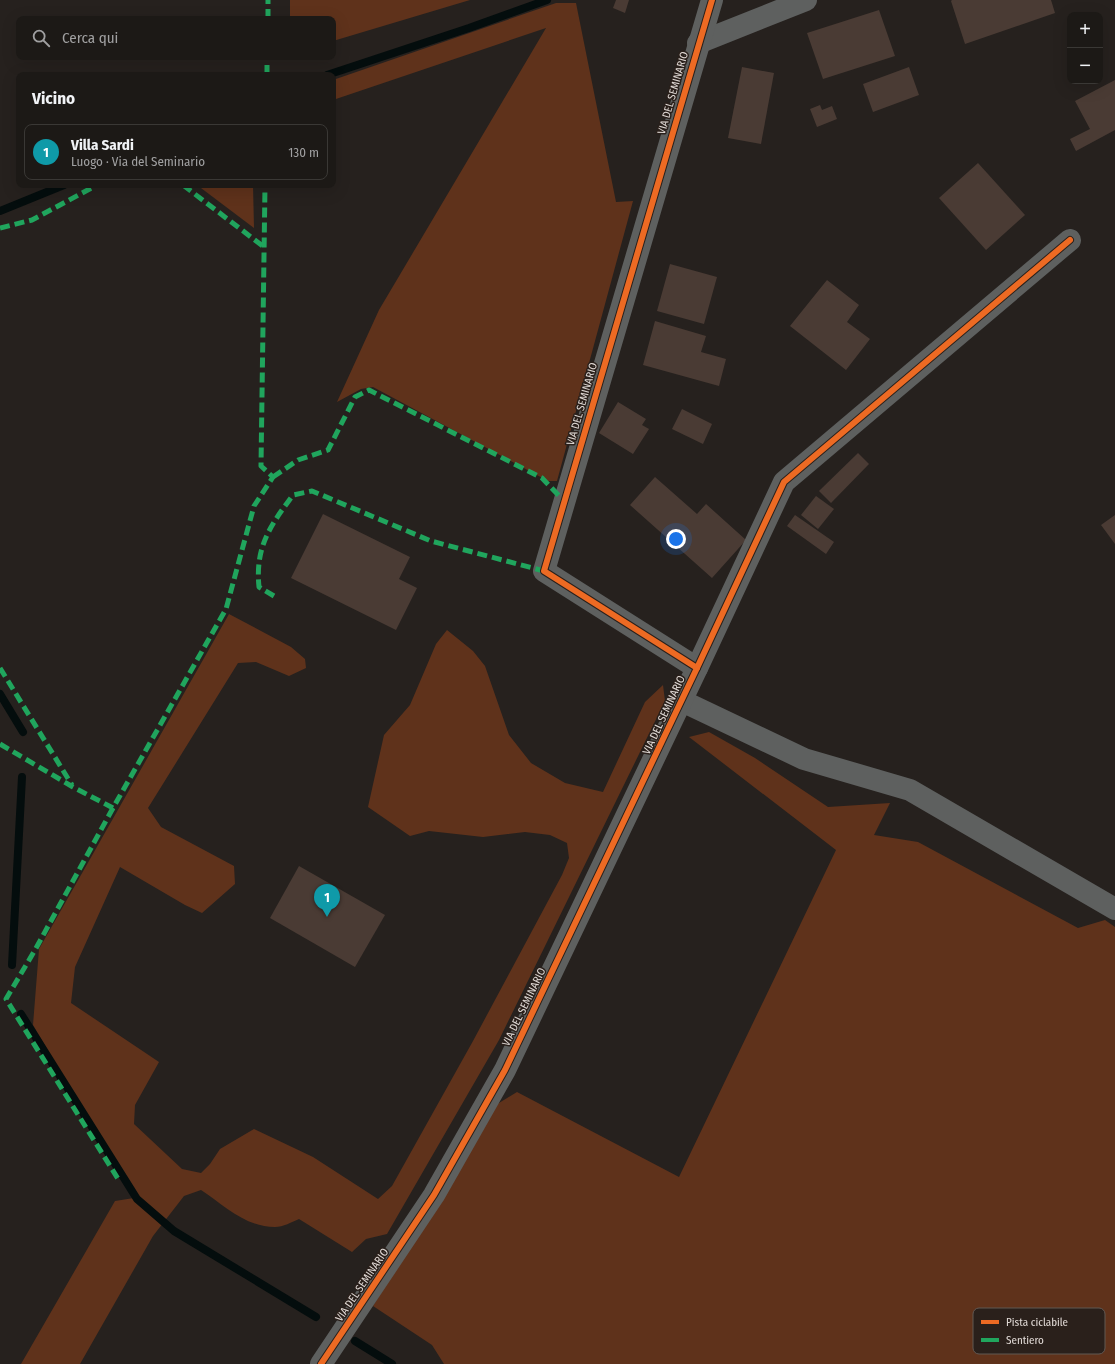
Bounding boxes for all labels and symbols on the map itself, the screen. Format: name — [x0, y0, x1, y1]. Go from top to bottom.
street label: VIA DEL SEMINARIO — [655, 50, 691, 136]
street label: VIA DEL SEMINARIO — [564, 361, 600, 447]
your location — [666, 529, 686, 549]
street label: VIA DEL SEMINARIO — [640, 673, 688, 756]
pin: 1 — [314, 884, 340, 917]
street label: VIA DEL SEMINARIO — [499, 966, 549, 1048]
street label: VIA DEL SEMINARIO — [333, 1246, 391, 1324]
legend — [973, 1308, 1105, 1354]
text: Pista ciclabile — [1006, 1316, 1068, 1329]
text: Sentiero — [1006, 1334, 1044, 1347]

